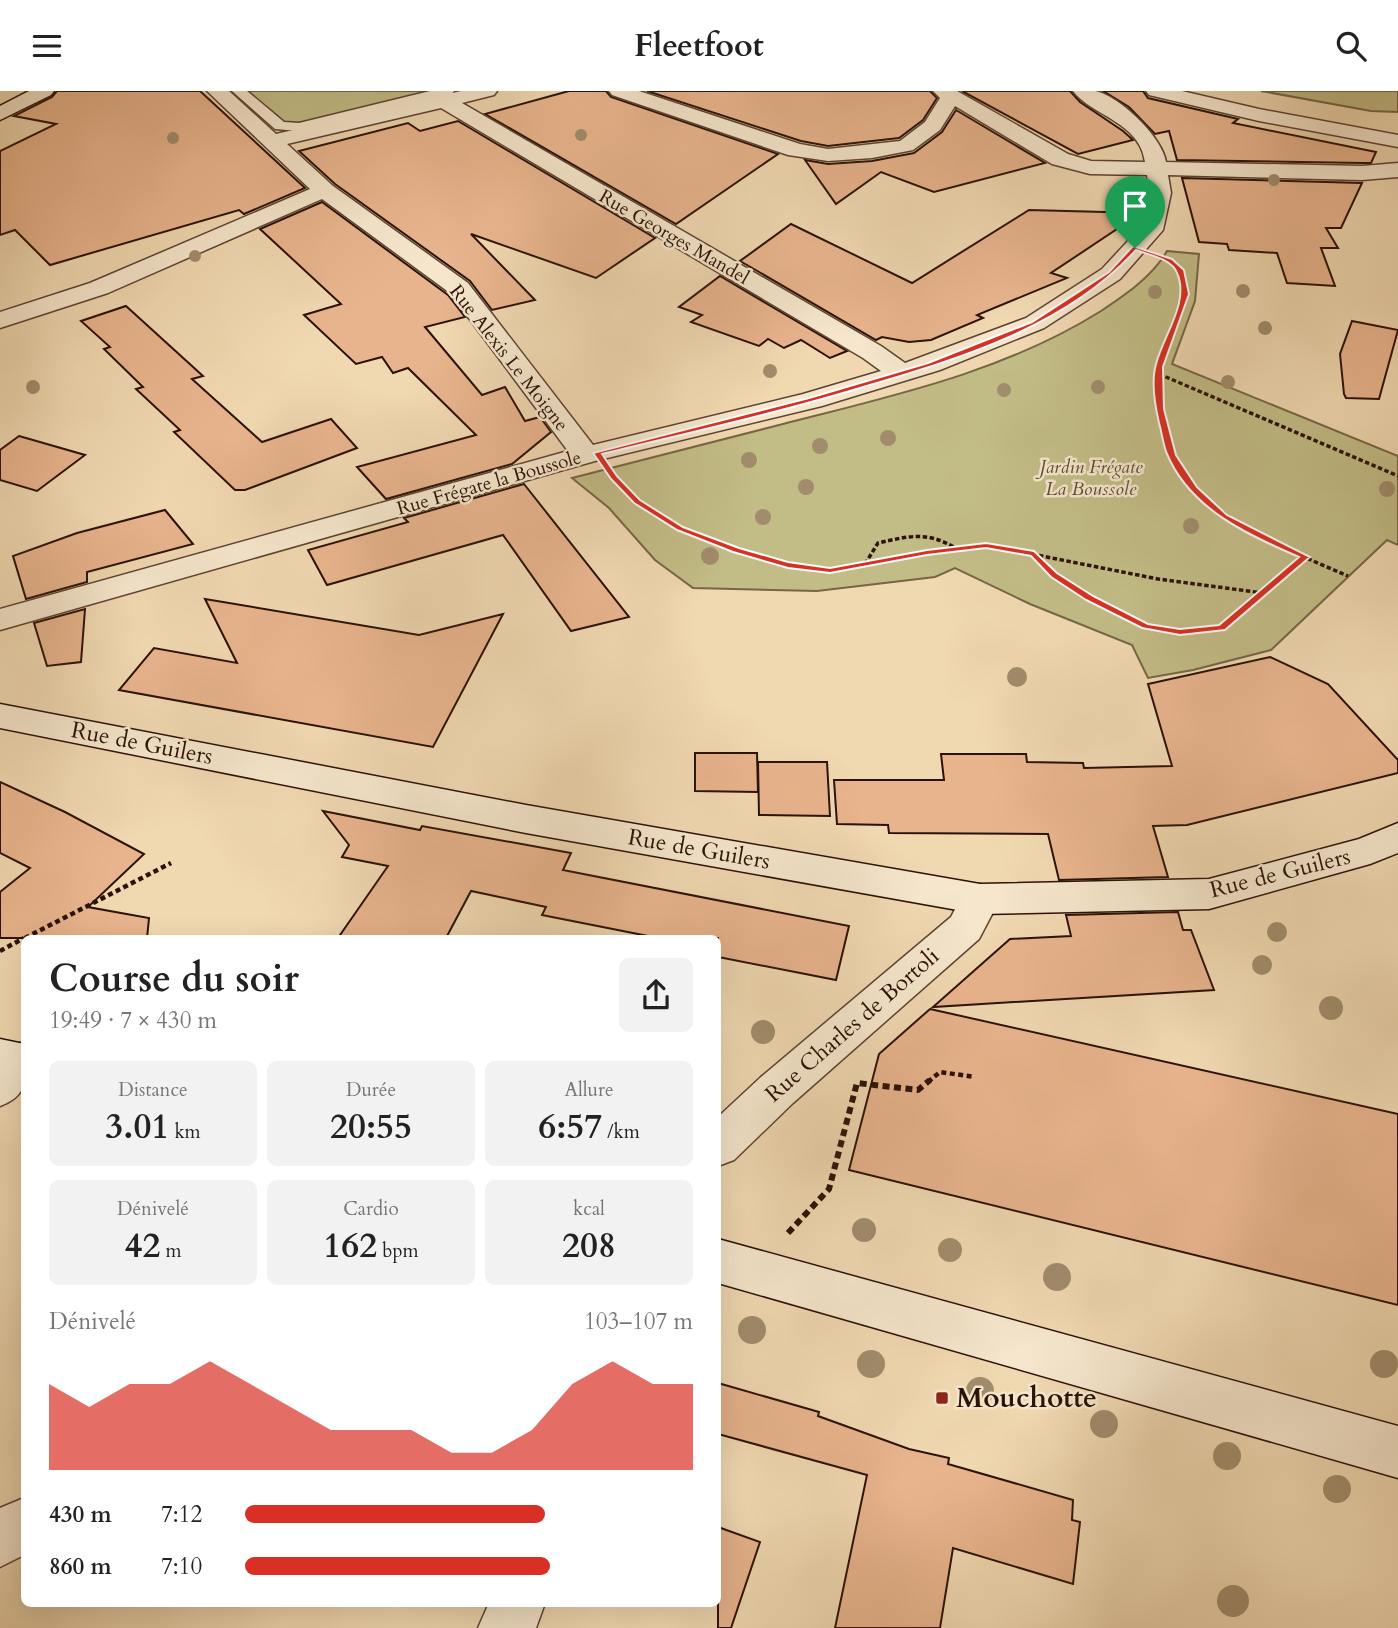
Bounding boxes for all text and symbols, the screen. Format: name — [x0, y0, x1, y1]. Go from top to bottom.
text: Fleetfoot — [634, 24, 764, 68]
icon: menu — [28, 27, 66, 65]
icon: search — [1332, 27, 1370, 65]
pin — [1105, 176, 1165, 248]
street label: Rue Georges Mandel — [594, 183, 754, 291]
icon: arrive — [1116, 187, 1154, 225]
street label: Rue Alexis Le Moigne — [444, 279, 574, 437]
street label: Rue Frégate la Boussole — [394, 444, 584, 522]
park label: Jardin Frégate La Boussole — [1035, 454, 1143, 502]
street label: Rue de Guilers — [69, 714, 215, 772]
street label: Rue de Guilers — [626, 821, 772, 877]
street label: Rue de Guilers — [1207, 841, 1353, 905]
street label: Rue Charles de Bortoli — [758, 941, 946, 1109]
text: Course du soir — [49, 953, 299, 1005]
button: share — [619, 958, 693, 1032]
text: 19:49 · 7 × 430 m — [49, 1005, 217, 1036]
text: Distance — [118, 1077, 188, 1103]
text: Durée — [346, 1077, 396, 1103]
text: Allure — [564, 1077, 614, 1103]
text: 3.01 — [105, 1103, 169, 1151]
text: 20:55 — [330, 1103, 412, 1151]
text: 6:57 — [538, 1103, 602, 1151]
text: km — [169, 1119, 201, 1145]
text: /km — [602, 1119, 640, 1145]
text: Dénivelé — [117, 1196, 189, 1222]
text: Cardio — [343, 1196, 399, 1222]
text: kcal — [573, 1196, 605, 1222]
text: 42 — [124, 1222, 160, 1270]
text: 162 — [323, 1222, 377, 1270]
text: 208 — [562, 1222, 616, 1270]
text: m — [160, 1238, 182, 1264]
text: bpm — [377, 1238, 419, 1264]
text: Dénivelé — [49, 1306, 136, 1337]
text: 103–107 m — [584, 1306, 693, 1337]
place label: Mouchotte — [956, 1379, 1097, 1417]
marker: Mouchotte — [934, 1390, 950, 1406]
text: 430 m — [49, 1499, 112, 1530]
text: 7:12 — [161, 1499, 202, 1530]
text: 860 m — [49, 1551, 112, 1582]
text: 7:10 — [161, 1551, 202, 1582]

